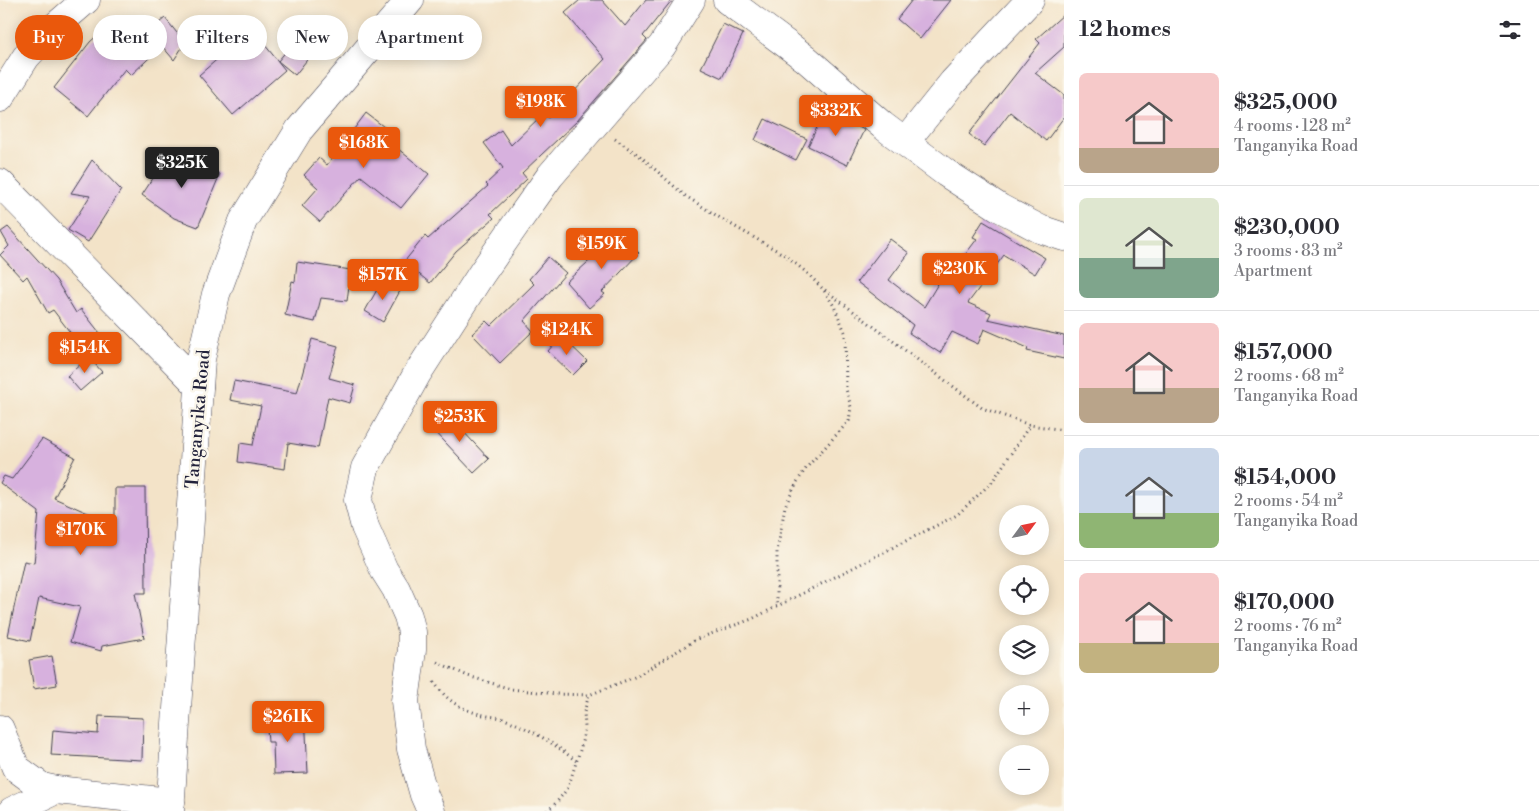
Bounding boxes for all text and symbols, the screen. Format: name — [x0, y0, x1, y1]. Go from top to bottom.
chip: Buy — [15, 15, 83, 60]
chip: Rent — [93, 15, 167, 60]
chip: Filters — [177, 15, 267, 60]
chip: New — [277, 15, 348, 60]
chip: Apartment — [358, 15, 482, 60]
icon: filters — [1496, 16, 1524, 44]
text: 12 homes — [1079, 17, 1171, 43]
pin: $198K — [506, 86, 576, 128]
text: $325,000 — [1234, 90, 1338, 116]
text: $198K — [516, 92, 566, 112]
icon: home — [1119, 93, 1179, 153]
pin: $332K — [801, 94, 871, 137]
text: $332K — [810, 101, 862, 121]
text: 4 rooms · 128 m² — [1234, 116, 1351, 136]
pin: $168K — [329, 126, 399, 169]
text: $168K — [339, 133, 389, 153]
text: Tanganyika Road — [1234, 136, 1358, 156]
pin: $325K — [147, 146, 217, 189]
text: $325K — [156, 153, 208, 173]
text: $230,000 — [1234, 215, 1340, 241]
icon: home — [1119, 218, 1179, 278]
pin: $159K — [567, 228, 637, 270]
text: $159K — [577, 234, 627, 254]
text: 3 rooms · 83 m² — [1234, 241, 1343, 261]
pin: $230K — [925, 252, 995, 295]
pin: $157K — [348, 258, 418, 301]
text: $230K — [933, 259, 987, 279]
text: Apartment — [1234, 261, 1313, 281]
text: $157K — [358, 265, 408, 285]
pin: $124K — [532, 314, 602, 356]
text: $124K — [541, 320, 593, 340]
pin: $154K — [50, 332, 120, 374]
text: $154K — [59, 338, 111, 358]
text: $157,000 — [1234, 340, 1333, 366]
icon: home — [1119, 343, 1179, 403]
street label: Tanganyika Road — [180, 348, 216, 490]
text: 2 rooms · 68 m² — [1234, 366, 1344, 386]
text: Tanganyika Road — [1234, 386, 1358, 406]
pin: $253K — [425, 400, 495, 443]
text: $253K — [434, 407, 486, 427]
text: $154,000 — [1234, 465, 1336, 491]
icon: home — [1119, 468, 1179, 528]
text: 2 rooms · 54 m² — [1234, 491, 1343, 511]
north arrow — [999, 505, 1049, 555]
map controls — [999, 505, 1049, 795]
text: Tanganyika Road — [1234, 511, 1358, 531]
pin: $170K — [46, 514, 116, 556]
text: $170K — [56, 520, 106, 540]
button: locate — [999, 565, 1049, 615]
text: $170,000 — [1234, 590, 1335, 616]
icon: home — [1119, 593, 1179, 653]
text: 2 rooms · 76 m² — [1234, 616, 1342, 636]
button: layers — [999, 625, 1049, 675]
text: Tanganyika Road — [1234, 636, 1358, 656]
button: + — [999, 685, 1049, 735]
pin: $261K — [253, 700, 323, 743]
text: $261K — [263, 707, 313, 727]
button: − — [999, 745, 1049, 795]

